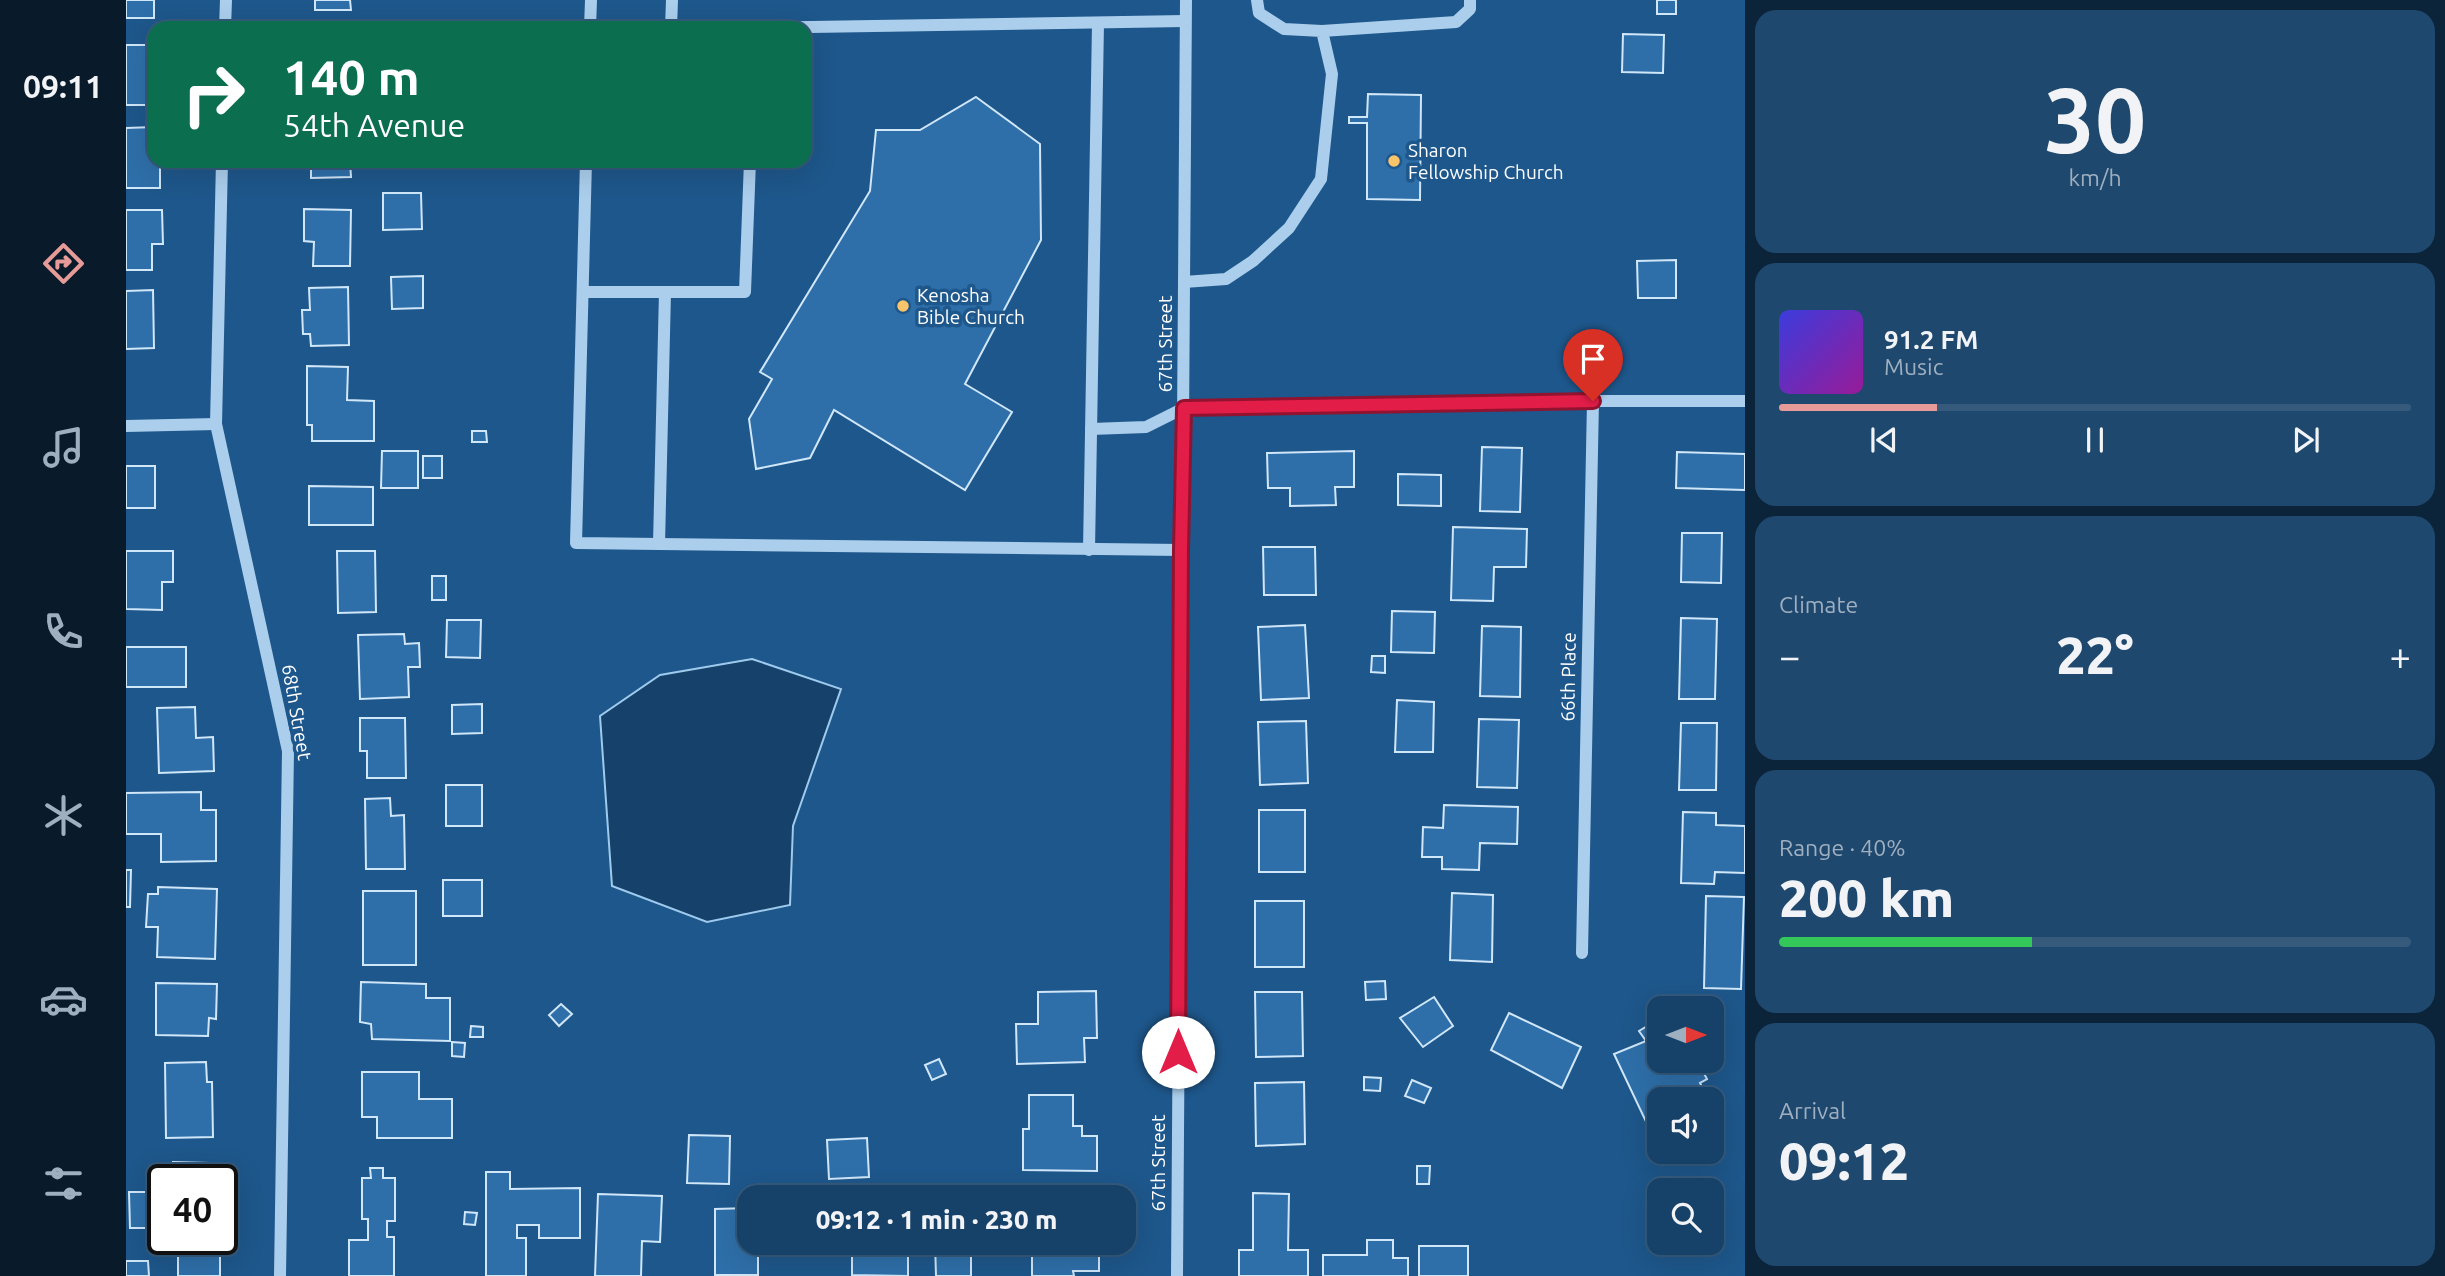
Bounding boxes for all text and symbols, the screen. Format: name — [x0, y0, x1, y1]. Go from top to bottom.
icon: right — [168, 49, 259, 140]
text: 140 m — [283, 49, 420, 104]
text: 09:11 — [23, 68, 103, 104]
text: 30 — [2044, 68, 2146, 170]
text: 54th Avenue — [283, 107, 465, 143]
place label: Sharon Fellowship Church — [1408, 139, 1564, 183]
marker: Sharon Fellowship Church — [1386, 153, 1402, 169]
text: km/h — [2068, 165, 2122, 190]
icon: directions — [39, 239, 88, 288]
place label: Kenosha Bible Church — [917, 284, 1025, 328]
street label: 67th Street — [1154, 295, 1176, 393]
marker: Kenosha Bible Church — [895, 298, 911, 314]
text: 91.2 FM — [1884, 325, 1978, 354]
pin — [1563, 329, 1623, 401]
icon: arrive — [1574, 340, 1612, 378]
text: Music — [1884, 354, 1943, 379]
icon: previous — [1865, 421, 1903, 459]
icon: pause — [2076, 421, 2114, 459]
icon: next — [2287, 421, 2325, 459]
icon: music — [39, 423, 88, 472]
text: Climate — [1779, 592, 1858, 617]
icon: phone — [39, 607, 88, 656]
text: 22° — [2056, 626, 2134, 684]
street label: 66th Place — [1556, 632, 1580, 722]
text: − — [1779, 635, 1800, 677]
text: + — [2390, 635, 2411, 677]
street label: 68th Street — [278, 662, 316, 762]
icon: climate — [39, 791, 88, 840]
text: Range · 40% — [1779, 835, 1906, 860]
text: 200 km — [1779, 869, 1954, 927]
icon: car — [39, 975, 88, 1024]
north arrow — [1647, 996, 1724, 1073]
map controls — [1647, 996, 1724, 1255]
position arrow — [1141, 1015, 1215, 1089]
button: sound — [1647, 1087, 1724, 1164]
text: Arrival — [1779, 1098, 1846, 1123]
street label: 67th Street — [1147, 1114, 1169, 1212]
text: 09:12 — [1779, 1132, 1909, 1190]
icon: filters — [39, 1159, 88, 1208]
speed limit sign: 40 — [147, 1164, 238, 1255]
button: search — [1647, 1178, 1724, 1255]
text: 09:12 · 1 min · 230 m — [816, 1205, 1057, 1234]

